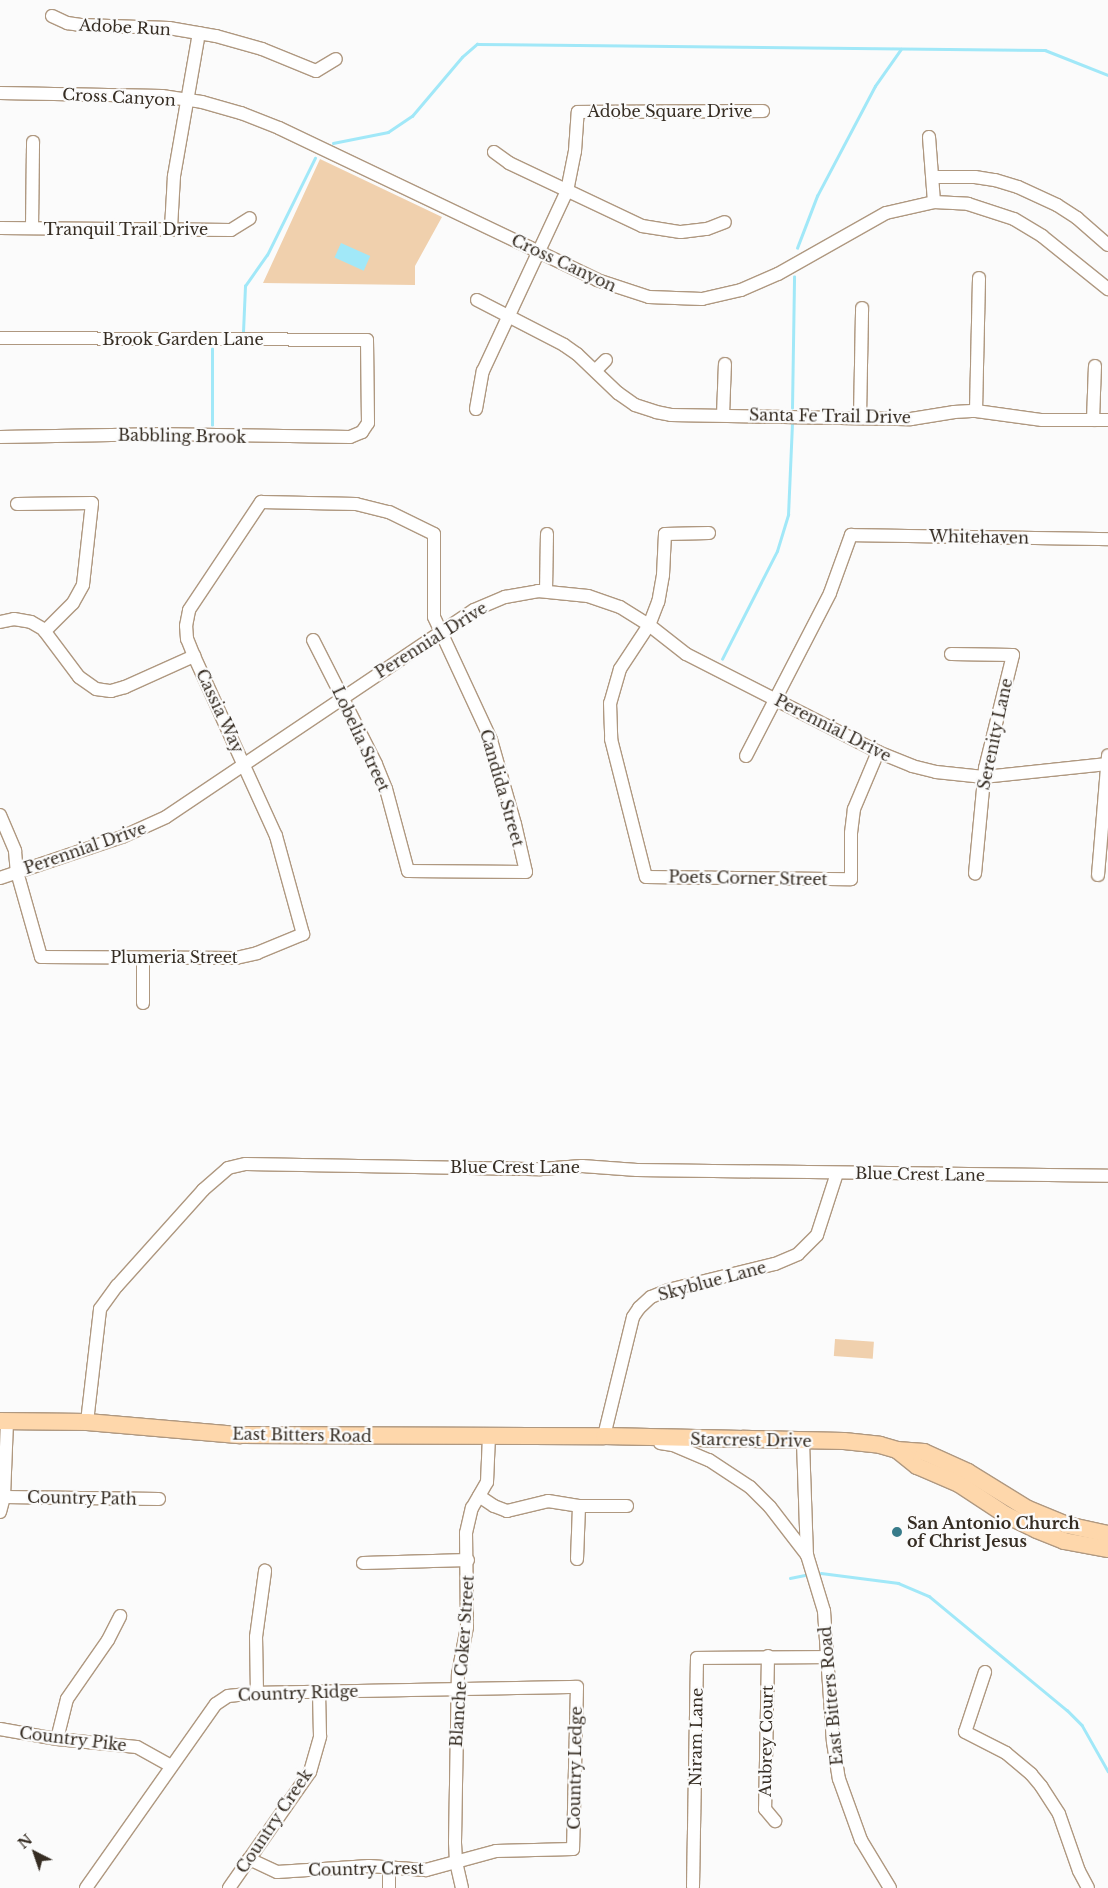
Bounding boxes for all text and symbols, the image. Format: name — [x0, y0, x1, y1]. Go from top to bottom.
street label: Adobe Run — [79, 15, 171, 39]
street label: Cross Canyon — [62, 84, 176, 110]
street label: Adobe Square Drive — [588, 101, 752, 121]
street label: Tranquil Trail Drive — [44, 219, 208, 239]
street label: Cross Canyon — [508, 230, 620, 296]
street label: Brook Garden Lane — [102, 329, 264, 349]
street label: Santa Fe Trail Drive — [748, 405, 912, 427]
street label: Babbling Brook — [118, 425, 246, 447]
street label: Whitehaven — [929, 527, 1029, 547]
street label: Perennial Drive — [372, 598, 490, 682]
street label: Cassia Way — [192, 666, 248, 756]
street label: Serenity Lane — [974, 676, 1016, 792]
street label: Lobelia Street — [328, 683, 394, 795]
street label: Perennial Drive — [772, 690, 894, 766]
street label: Candida Street — [476, 727, 528, 849]
street label: Perennial Drive — [21, 818, 149, 878]
street label: Poets Corner Street — [668, 867, 828, 889]
street label: Plumeria Street — [110, 947, 238, 967]
street label: Blue Crest Lane — [450, 1157, 580, 1177]
street label: Blue Crest Lane — [855, 1163, 985, 1185]
street label: Skyblue Lane — [656, 1257, 768, 1305]
street label: East Bitters Road — [232, 1424, 372, 1446]
street label: Starcrest Drive — [690, 1429, 812, 1451]
street label: Country Path — [27, 1487, 137, 1509]
place label: San Antonio Church of Christ Jesus — [907, 1513, 1080, 1551]
marker: San Antonio Church of Christ Jesus — [891, 1526, 903, 1538]
street label: Blanche Coker Street — [446, 1574, 478, 1748]
street label: East Bitters Road — [815, 1626, 847, 1766]
street label: Country Ridge — [237, 1681, 359, 1705]
street label: Aubrey Court — [755, 1685, 777, 1797]
street label: Niram Lane — [686, 1688, 706, 1786]
street label: Country Ledge — [564, 1706, 586, 1830]
street label: Country Pike — [18, 1723, 128, 1755]
street label: Country Creek — [232, 1765, 316, 1877]
north arrow — [10, 1828, 60, 1878]
text: N — [14, 1831, 36, 1853]
street label: Country Crest — [308, 1858, 424, 1880]

